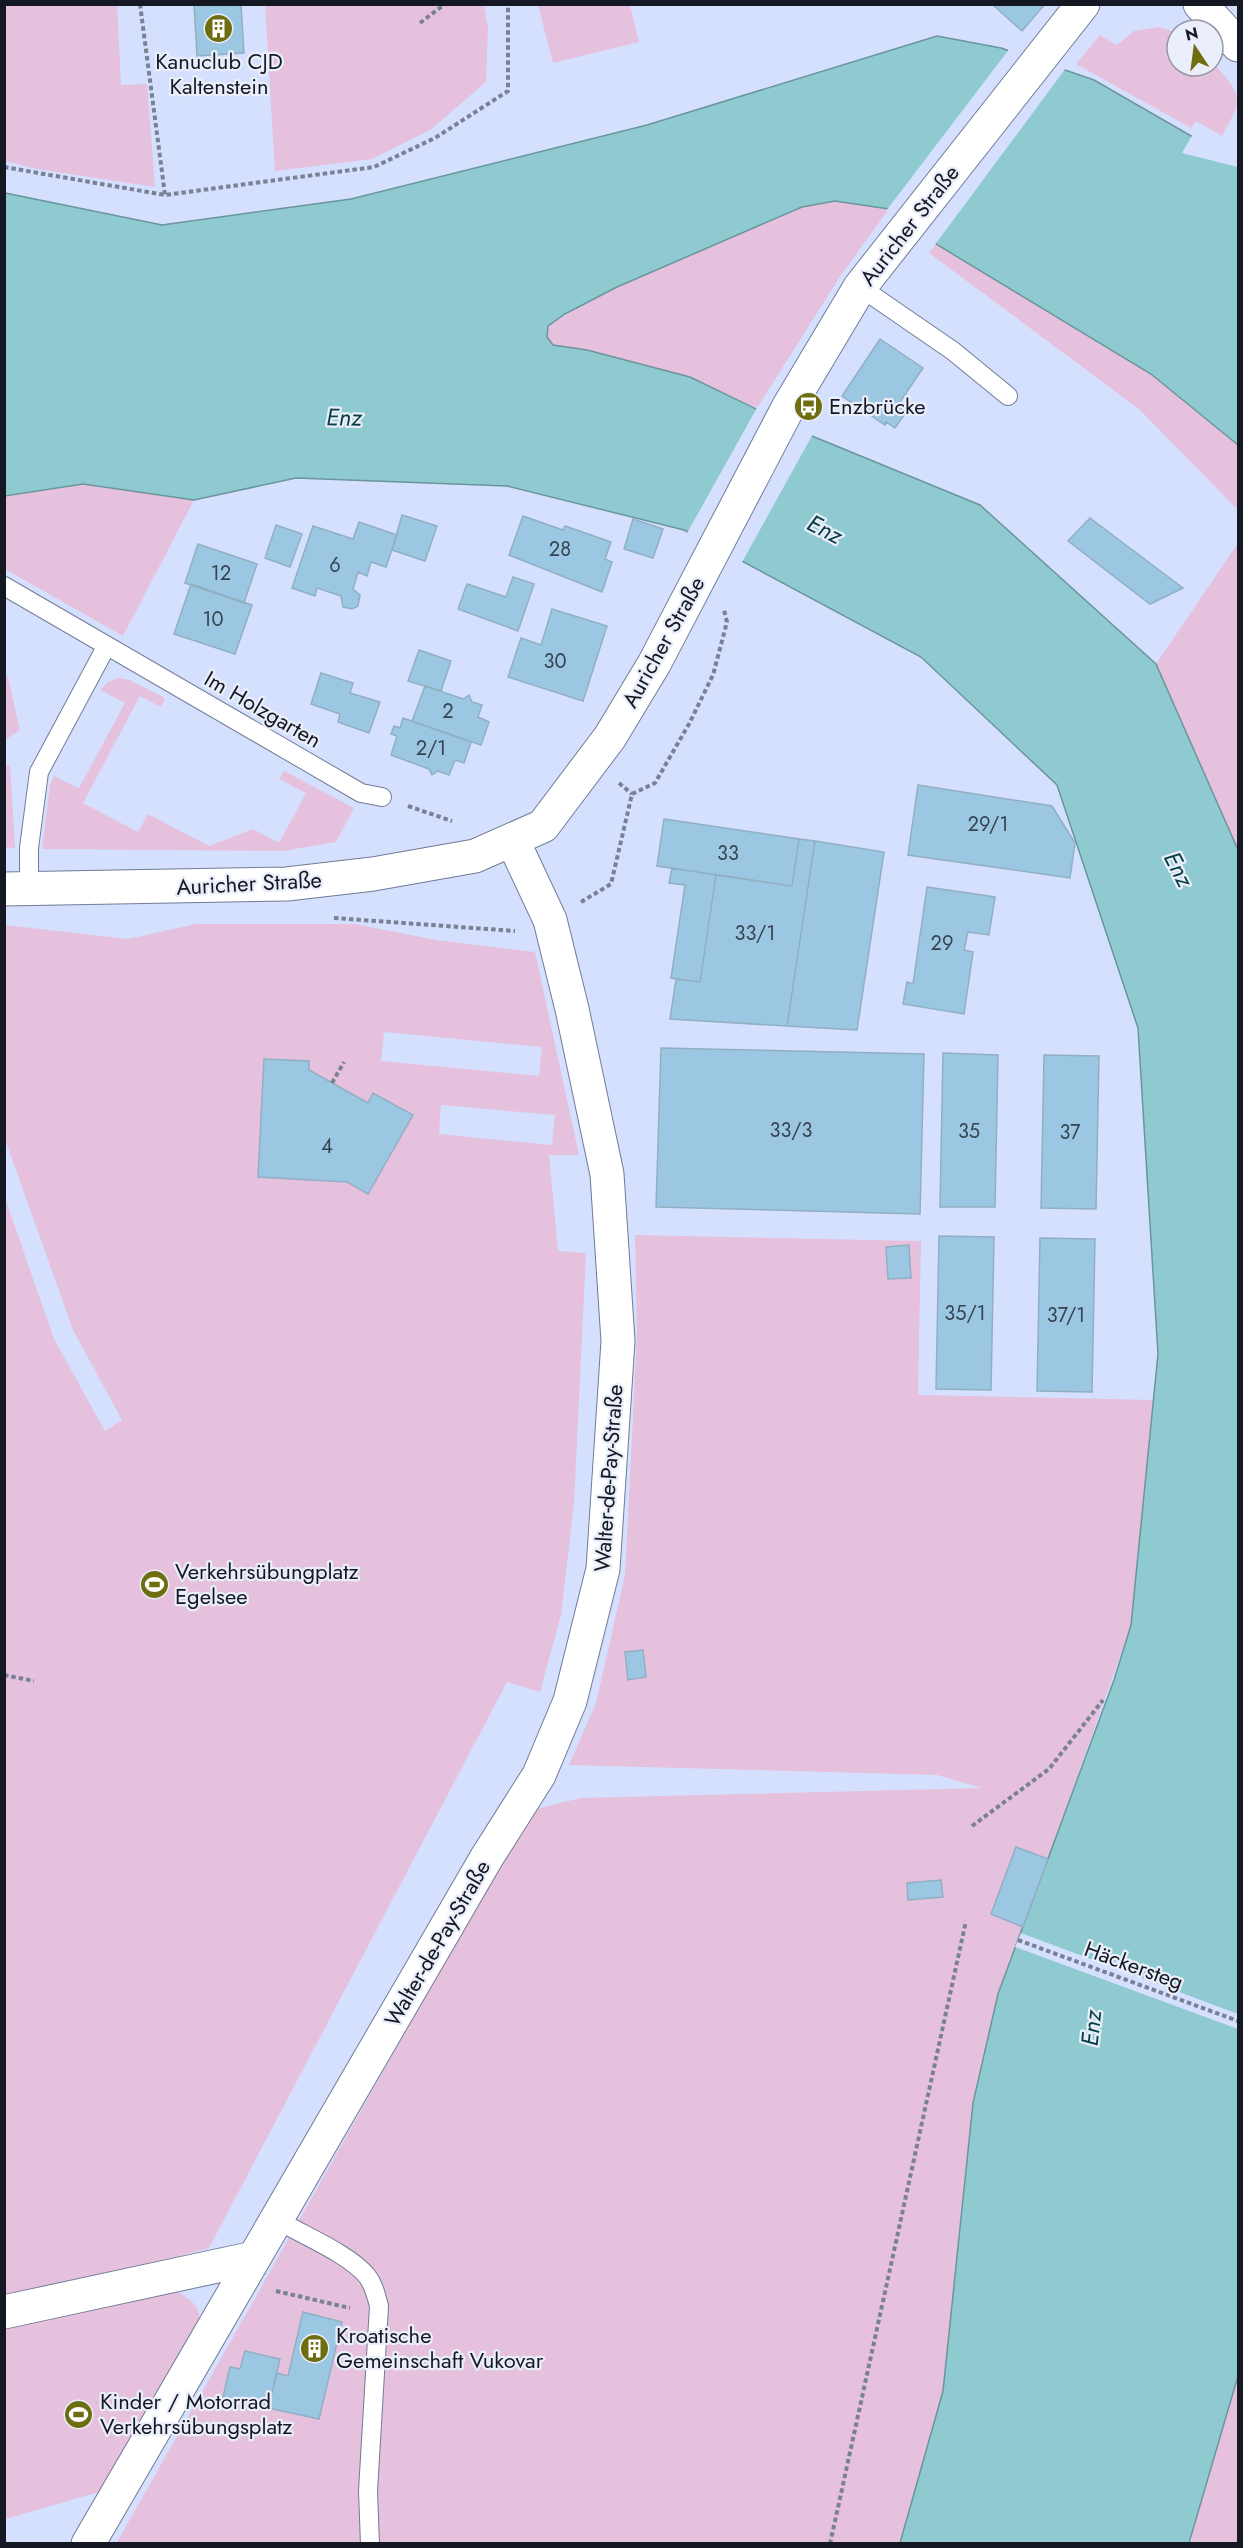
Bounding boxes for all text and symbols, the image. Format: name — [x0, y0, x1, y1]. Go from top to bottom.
building icon: Kanuclub CJD Kaltenstein — [203, 13, 235, 45]
north arrow — [1165, 18, 1225, 78]
text: N — [1183, 21, 1201, 47]
place label: Kanuclub CJD Kaltenstein — [155, 45, 283, 102]
street label: Auricher Straße — [852, 158, 966, 292]
bus stop icon: Enzbrücke — [792, 390, 824, 422]
place label: Enzbrücke — [829, 390, 926, 422]
water label: Enz — [326, 399, 363, 435]
water label: Enz — [801, 505, 850, 553]
house number: 28 — [549, 535, 571, 564]
house number: 6 — [329, 551, 341, 580]
house number: 12 — [211, 559, 231, 588]
street label: Auricher Straße — [614, 571, 712, 713]
house number: 10 — [203, 605, 224, 634]
house number: 30 — [544, 647, 566, 676]
street label: Im Holzgarten — [198, 662, 328, 756]
house number: 2 — [442, 697, 454, 726]
house number: 2/1 — [416, 734, 446, 763]
house number: 29/1 — [968, 810, 1008, 839]
house number: 33 — [717, 839, 739, 868]
water label: Enz — [1155, 845, 1203, 894]
street label: Auricher Straße — [175, 863, 323, 903]
house number: 33/1 — [735, 919, 775, 948]
house number: 29 — [931, 929, 953, 958]
house number: 33/3 — [770, 1116, 812, 1145]
house number: 35 — [958, 1117, 980, 1146]
house number: 37 — [1059, 1118, 1081, 1147]
house number: 4 — [321, 1132, 333, 1161]
house number: 35/1 — [944, 1299, 986, 1328]
house number: 37/1 — [1047, 1301, 1085, 1330]
street label: Walter-de-Pay-Straße — [585, 1383, 631, 1573]
place label: Verkehrsübungplatz Egelsee — [175, 1555, 359, 1612]
sports icon: Verkehrsübungplatz Egelsee — [138, 1568, 170, 1600]
street label: Walter-de-Pay-Straße — [376, 1854, 498, 2032]
street label: Häckersteg — [1080, 1932, 1188, 1998]
water label: Enz — [1072, 2007, 1110, 2048]
place label: Kroatische Gemeinschaft Vukovar — [336, 2319, 544, 2376]
building icon: Kroatische Gemeinschaft Vukovar — [299, 2332, 331, 2364]
place label: Kinder / Motorrad Verkehrsübungsplatz — [100, 2385, 292, 2442]
sports icon: Kinder / Motorrad Verkehrsübungsplatz — [63, 2398, 95, 2430]

